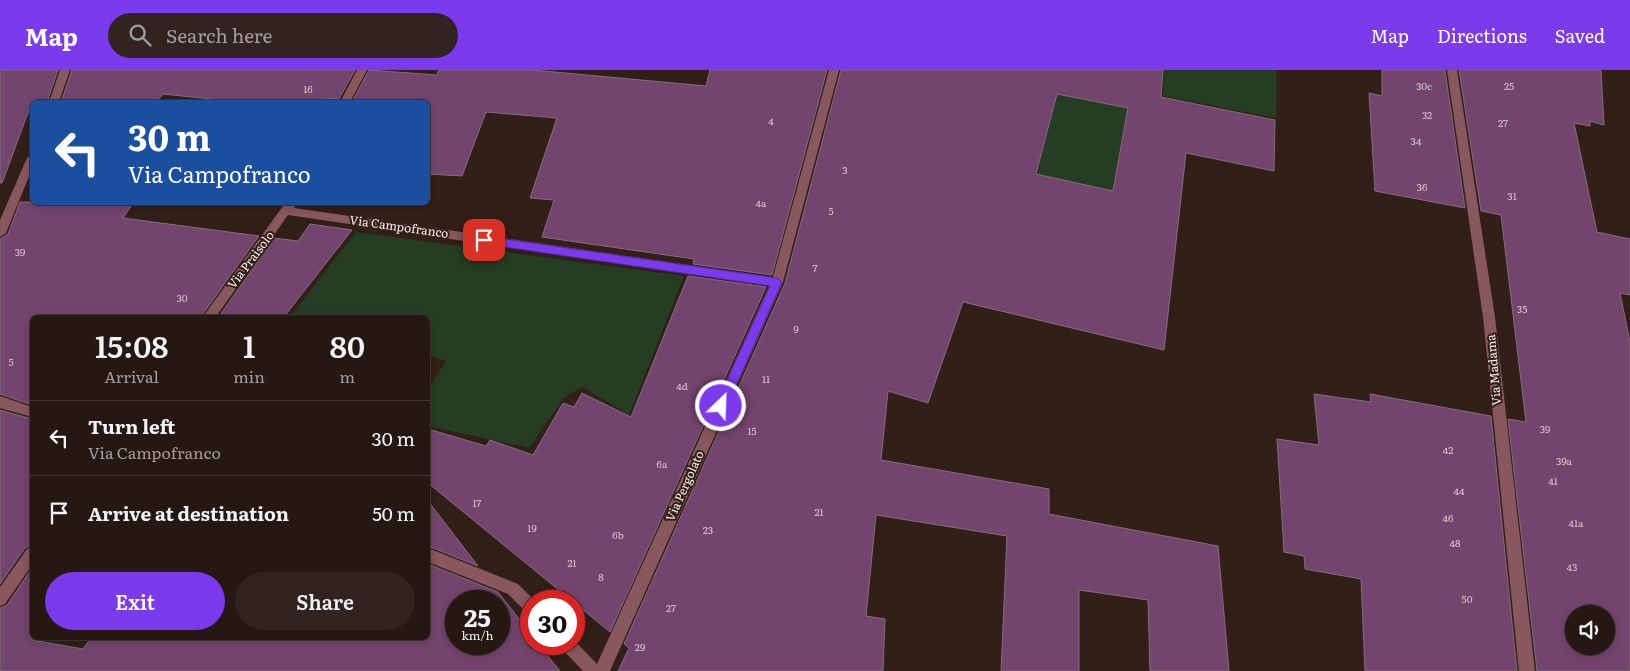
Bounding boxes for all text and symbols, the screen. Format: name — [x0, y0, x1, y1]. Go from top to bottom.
search box — [108, 13, 458, 58]
text: Map — [25, 18, 78, 53]
icon: search — [126, 21, 154, 49]
text: Search here — [166, 21, 272, 49]
text: Map — [1371, 22, 1409, 49]
text: Directions — [1437, 22, 1527, 49]
text: Saved — [1555, 22, 1605, 49]
house number: 30c — [1416, 78, 1432, 93]
house number: 25 — [1504, 78, 1514, 93]
house number: 16 — [303, 81, 313, 96]
house number: 32 — [1422, 107, 1432, 122]
text: 30 m — [128, 110, 211, 162]
house number: 4 — [768, 113, 774, 128]
house number: 27 — [1498, 115, 1508, 130]
icon: left — [45, 120, 110, 185]
house number: 34 — [1411, 133, 1422, 148]
text: Via Campofranco — [128, 157, 311, 190]
house number: 3 — [842, 162, 848, 177]
house number: 36 — [1417, 179, 1428, 194]
house number: 31 — [1507, 188, 1517, 203]
house number: 4a — [756, 195, 767, 210]
house number: 5 — [828, 203, 834, 218]
street label: Via Campofranco — [349, 210, 450, 242]
pin — [463, 219, 505, 261]
icon: arrive — [470, 226, 498, 254]
street label: Via Praisolo — [223, 227, 278, 292]
house number: 39 — [15, 244, 25, 259]
house number: 7 — [812, 260, 818, 275]
house number: 30 — [176, 290, 188, 305]
house number: 35 — [1517, 301, 1527, 316]
house number: 9 — [793, 321, 799, 336]
text: 15:08 — [95, 323, 168, 367]
text: 1 — [243, 323, 255, 367]
text: 80 — [330, 323, 365, 367]
street label: Via Madama — [1481, 333, 1505, 407]
house number: 5 — [8, 354, 14, 369]
text: Arrival — [104, 364, 159, 388]
text: min — [233, 364, 265, 388]
text: m — [340, 364, 355, 388]
house number: 11 — [762, 371, 770, 386]
house number: 4d — [676, 378, 688, 393]
position arrow — [694, 379, 746, 431]
text: Turn left — [88, 412, 175, 440]
house number: 39 — [1540, 421, 1550, 436]
house number: 15 — [747, 423, 757, 438]
icon: left — [45, 424, 73, 452]
text: 30 m — [371, 424, 415, 452]
text: Via Campofranco — [88, 440, 221, 464]
house number: 42 — [1443, 442, 1453, 457]
street label: Via Pergolato — [660, 447, 708, 524]
house number: 39a — [1556, 453, 1573, 468]
house number: 6a — [657, 456, 668, 471]
house number: 41 — [1548, 473, 1558, 488]
house number: 44 — [1453, 483, 1465, 498]
house number: 17 — [473, 495, 481, 510]
icon: arrive — [45, 499, 73, 527]
text: Arrive at destination — [88, 499, 289, 527]
text: 50 m — [372, 499, 415, 527]
house number: 21 — [814, 504, 824, 519]
house number: 46 — [1443, 510, 1454, 525]
house number: 41a — [1569, 515, 1584, 530]
house number: 19 — [527, 520, 537, 535]
house number: 23 — [703, 522, 713, 537]
house number: 6b — [612, 527, 624, 542]
house number: 48 — [1449, 535, 1461, 550]
house number: 21 — [567, 555, 577, 570]
house number: 43 — [1567, 559, 1577, 574]
house number: 8 — [598, 569, 604, 584]
button: Exit — [45, 572, 225, 630]
button: Share — [235, 572, 415, 630]
speed limit sign: 30 — [520, 590, 585, 655]
house number: 50 — [1462, 591, 1473, 606]
text: 25 — [464, 598, 491, 635]
house number: 27 — [666, 600, 676, 615]
map controls — [1565, 605, 1615, 655]
button: sound — [1565, 605, 1615, 655]
text: km/h — [462, 626, 493, 644]
house number: 29 — [635, 639, 645, 654]

